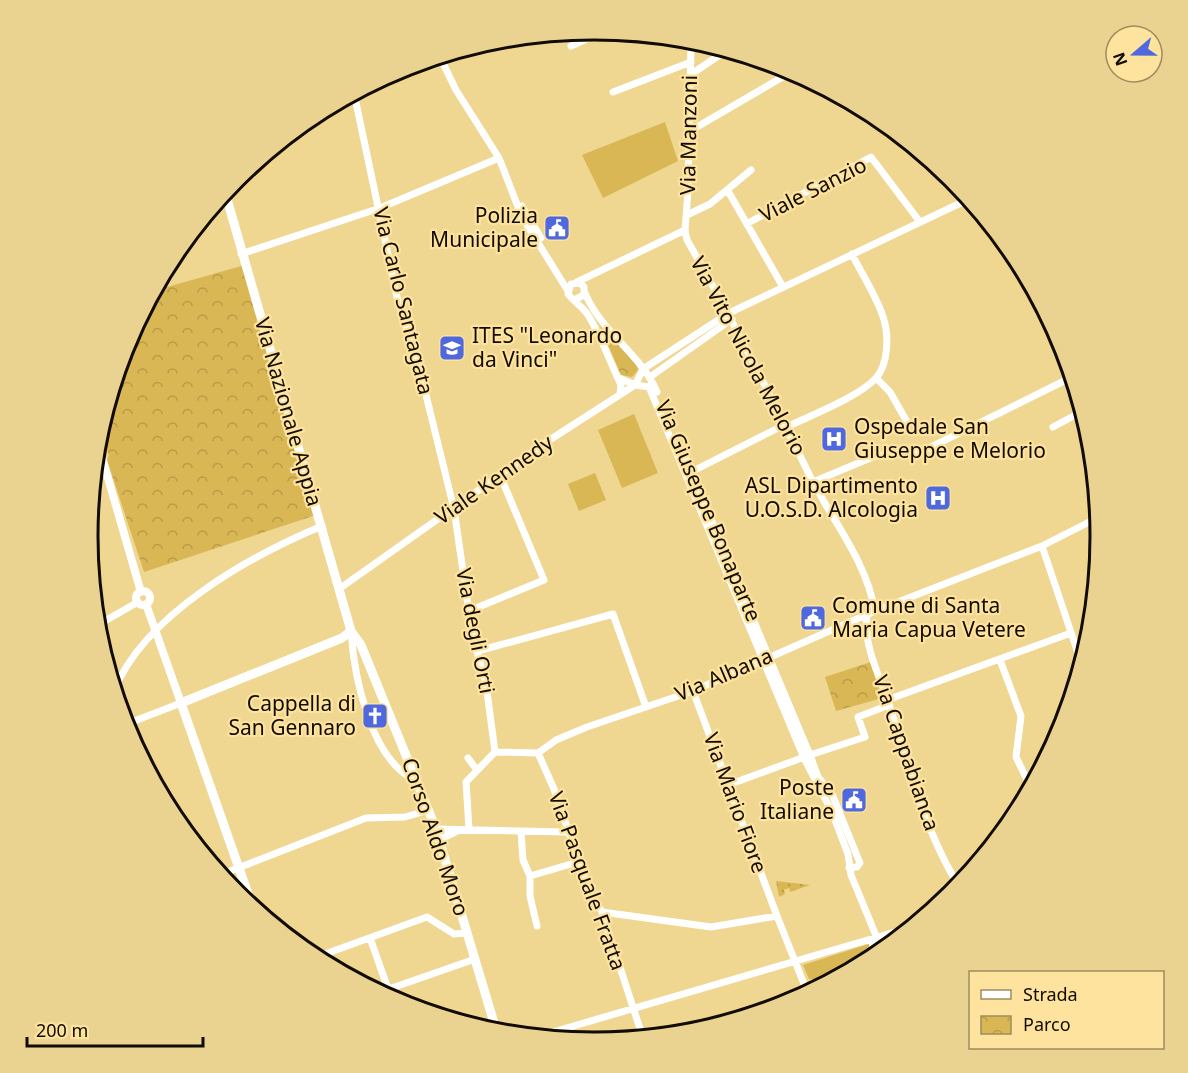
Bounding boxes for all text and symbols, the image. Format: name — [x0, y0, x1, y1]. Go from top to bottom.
north arrow — [1104, 24, 1164, 84]
text: N — [1107, 49, 1132, 69]
street label: Via Manzoni — [673, 75, 703, 195]
street label: Viale Sanzio — [754, 150, 871, 228]
place label: Polizia Municipale — [430, 201, 538, 253]
street label: Via Carlo Santagata — [367, 204, 441, 397]
public building icon: Polizia Municipale — [542, 213, 572, 243]
street label: Via Vito Nicola Melorio — [684, 251, 813, 460]
street label: Via Nazionale Appia — [249, 314, 329, 509]
place label: ITES "Leonardo da Vinci" — [472, 321, 622, 373]
school or university icon: ITES "Leonardo da Vinci" — [437, 333, 467, 363]
street label: Via Giuseppe Bonaparte — [650, 396, 768, 626]
place label: Ospedale San Giuseppe e Melorio — [854, 412, 1046, 464]
hospital icon: Ospedale San Giuseppe e Melorio — [819, 424, 849, 454]
street label: Viale Kennedy — [429, 428, 559, 530]
place label: ASL Dipartimento U.O.S.D. Alcologia — [745, 471, 918, 523]
hospital icon: ASL Dipartimento U.O.S.D. Alcologia — [923, 483, 953, 513]
street label: Via degli Orti — [450, 566, 502, 696]
place label: Comune di Santa Maria Capua Vetere — [832, 591, 1026, 643]
public building icon: Comune di Santa Maria Capua Vetere — [798, 603, 828, 633]
street label: Via Albana — [670, 641, 777, 707]
street label: Via Cappabianca — [867, 671, 947, 834]
place label: Cappella di San Gennaro — [228, 689, 356, 741]
church icon: Cappella di San Gennaro — [360, 701, 390, 731]
street label: Via Mario Fiore — [698, 729, 774, 877]
street label: Corso Aldo Moro — [396, 754, 476, 919]
place label: Poste Italiane — [760, 773, 834, 825]
public building icon: Poste Italiane — [839, 785, 869, 815]
street label: Via Pasquale Fratta — [543, 788, 633, 974]
legend — [969, 971, 1164, 1049]
text: Strada — [1023, 982, 1078, 1006]
scale bar — [27, 1010, 202, 1048]
text: Parco — [1023, 1012, 1071, 1036]
text: 200 m — [36, 1018, 88, 1042]

